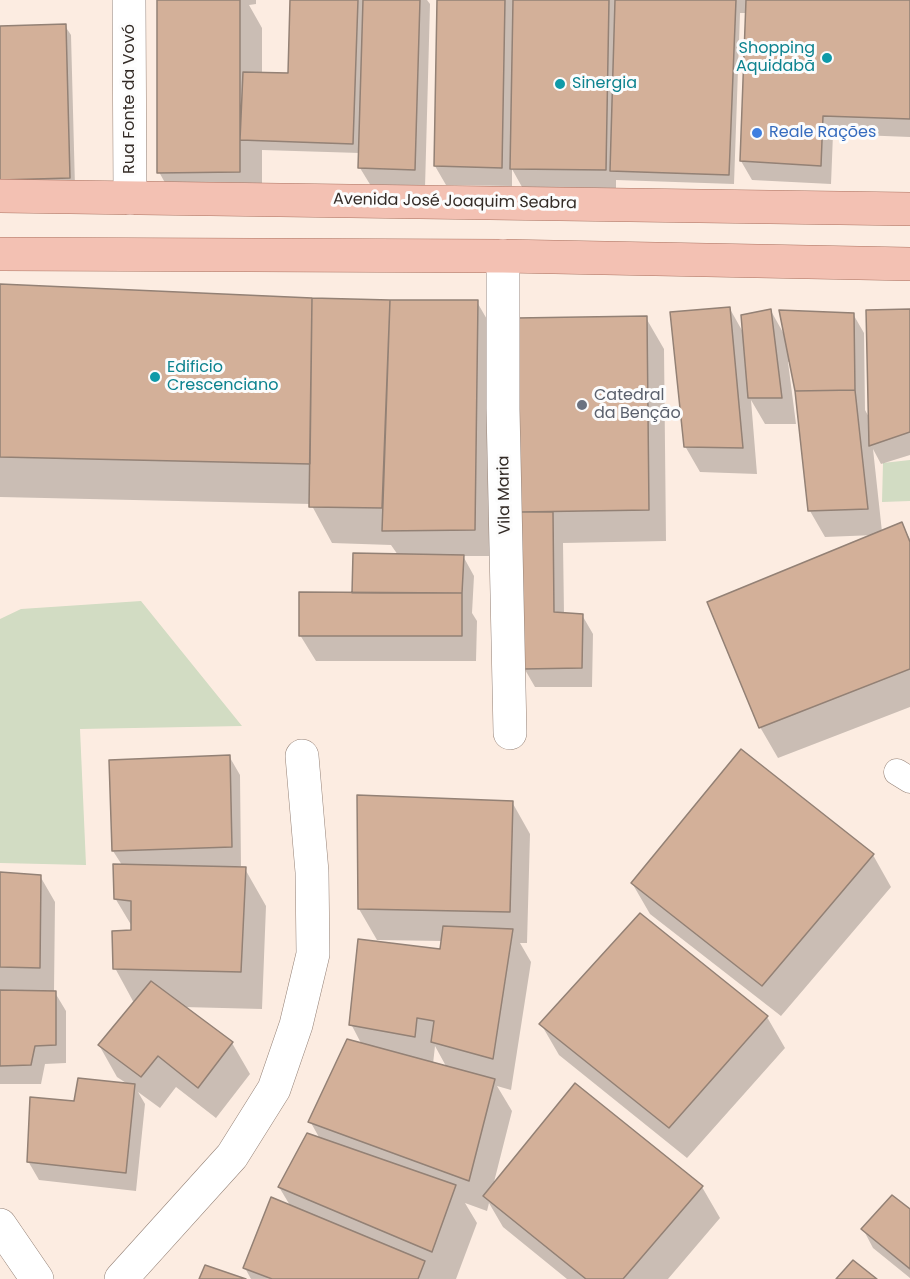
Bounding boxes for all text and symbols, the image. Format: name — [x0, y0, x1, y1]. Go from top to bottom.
street label: Rua Fonte da Vovó — [120, 24, 140, 174]
place label: Shopping Aquidabã — [736, 39, 815, 77]
marker: Shopping Aquidabã — [820, 51, 834, 65]
place label: Sinergia — [572, 74, 637, 94]
marker: Sinergia — [553, 77, 567, 91]
place label: Reale Rações — [769, 123, 876, 143]
marker: Reale Rações — [750, 126, 764, 140]
street label: Avenida José Joaquim Seabra — [333, 190, 577, 214]
place label: Edificio Crescenciano — [167, 358, 278, 396]
marker: Edificio Crescenciano — [148, 370, 162, 384]
place label: Catedral da Benção — [594, 386, 681, 424]
marker: Catedral da Benção — [575, 398, 589, 412]
street label: Vila Maria — [495, 455, 515, 535]

